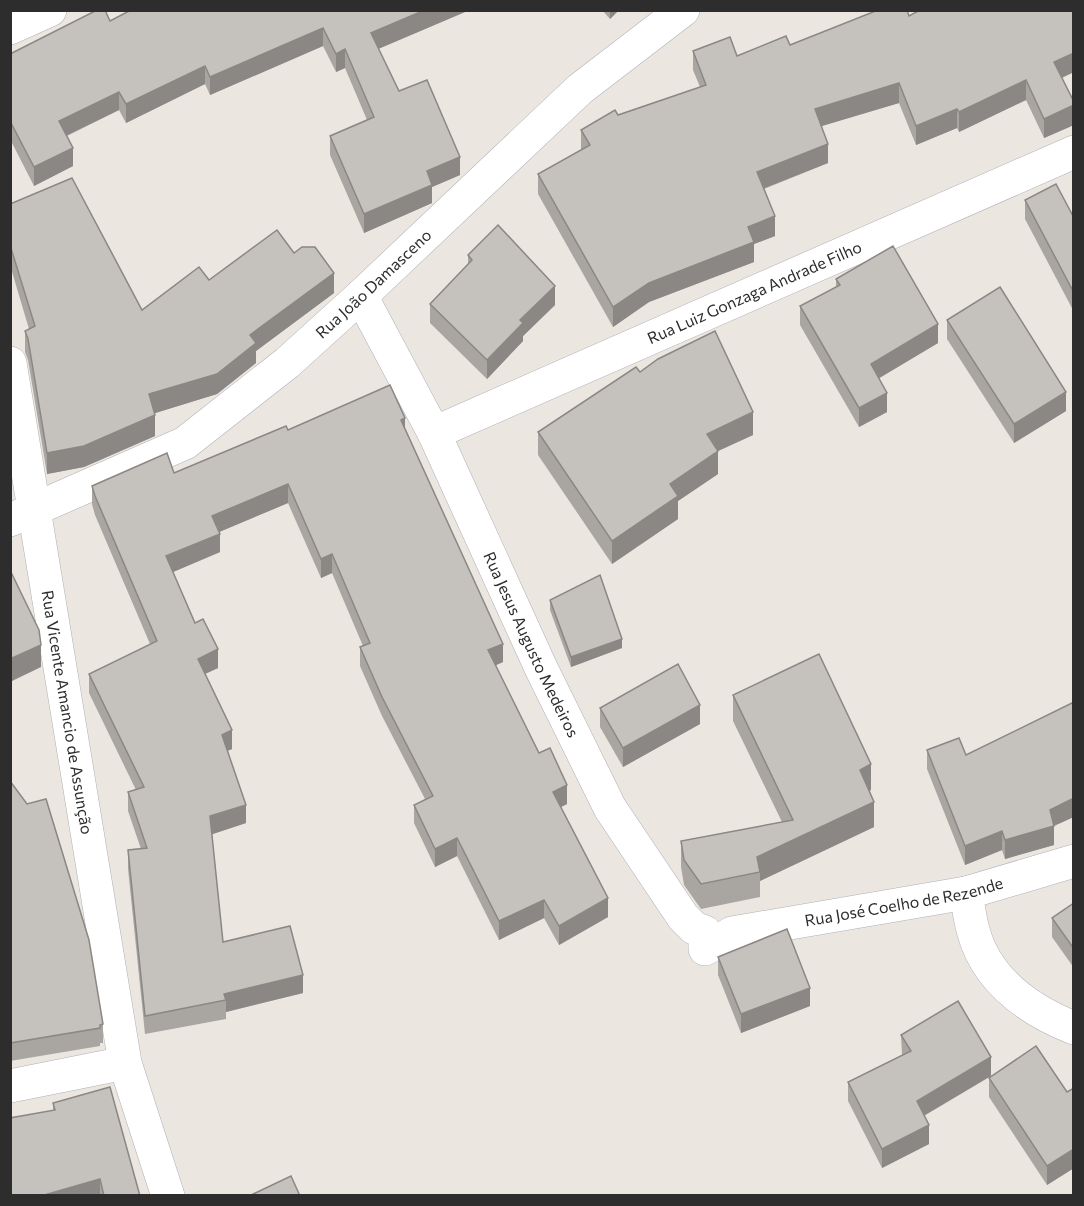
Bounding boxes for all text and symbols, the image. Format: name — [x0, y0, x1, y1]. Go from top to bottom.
street label: Rua João Damasceno — [311, 225, 435, 342]
street label: Rua Luiz Gonzaga Andrade Filho — [644, 236, 864, 347]
street label: Rua Jesus Augusto Medeiros — [480, 548, 584, 740]
street label: Rua Vicente Amancio de Assunção — [38, 589, 97, 836]
street label: Rua José Coelho de Rezende — [803, 873, 1005, 929]

